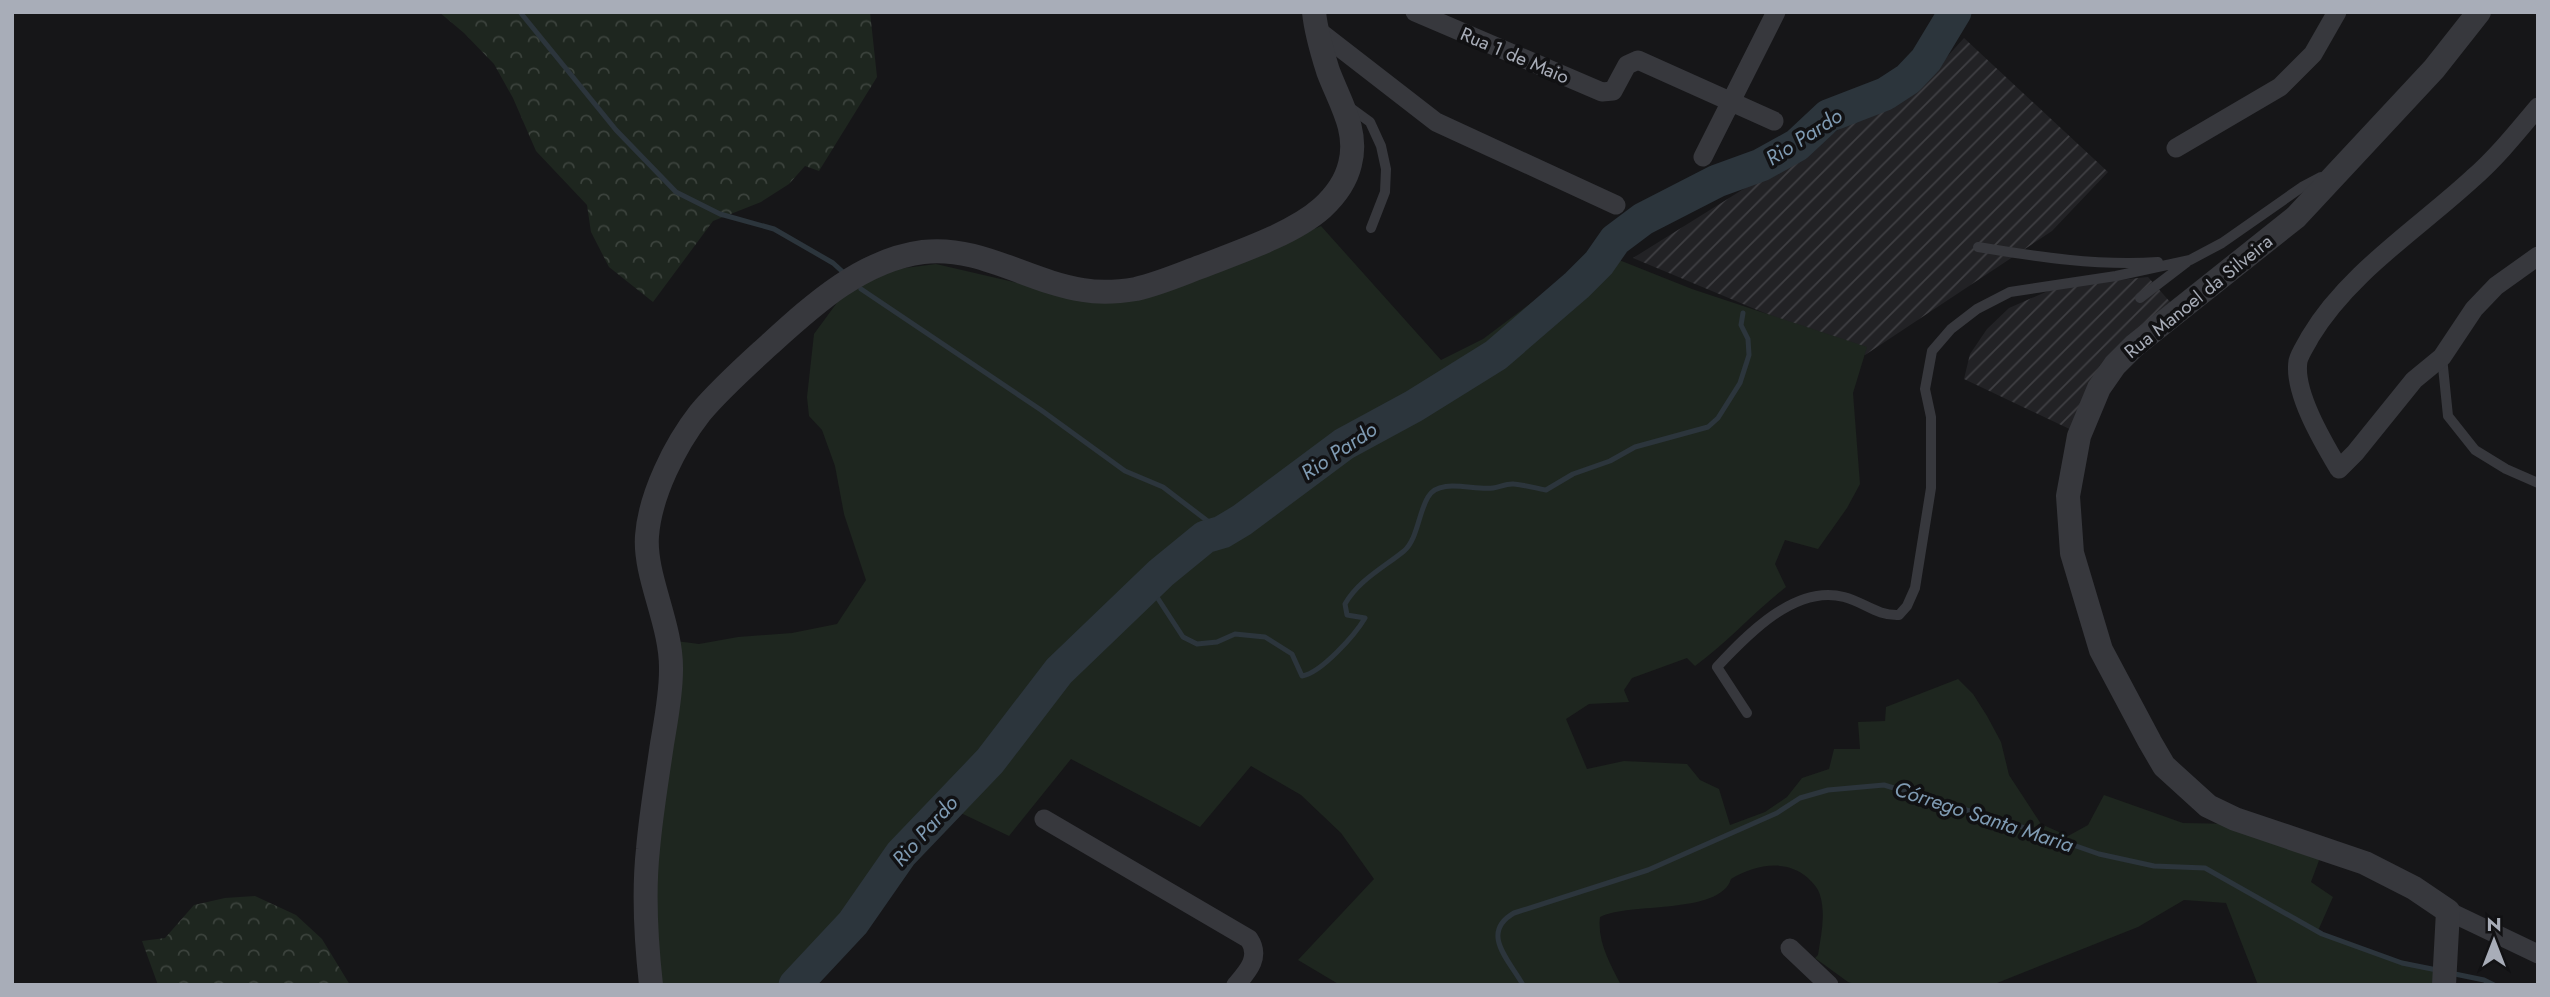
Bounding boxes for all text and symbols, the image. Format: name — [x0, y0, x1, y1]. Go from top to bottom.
street label: Rua 1 de Maio — [1456, 20, 1573, 91]
water label: Rio Pardo — [1760, 101, 1848, 173]
street label: Rua Manoel da Silveira — [2118, 228, 2278, 365]
water label: Rio Pardo — [1295, 415, 1383, 487]
water label: Córrego Santa Maria — [1891, 774, 2078, 860]
water label: Rio Pardo — [885, 789, 965, 873]
north arrow — [2459, 906, 2529, 976]
text: N — [2486, 911, 2502, 938]

